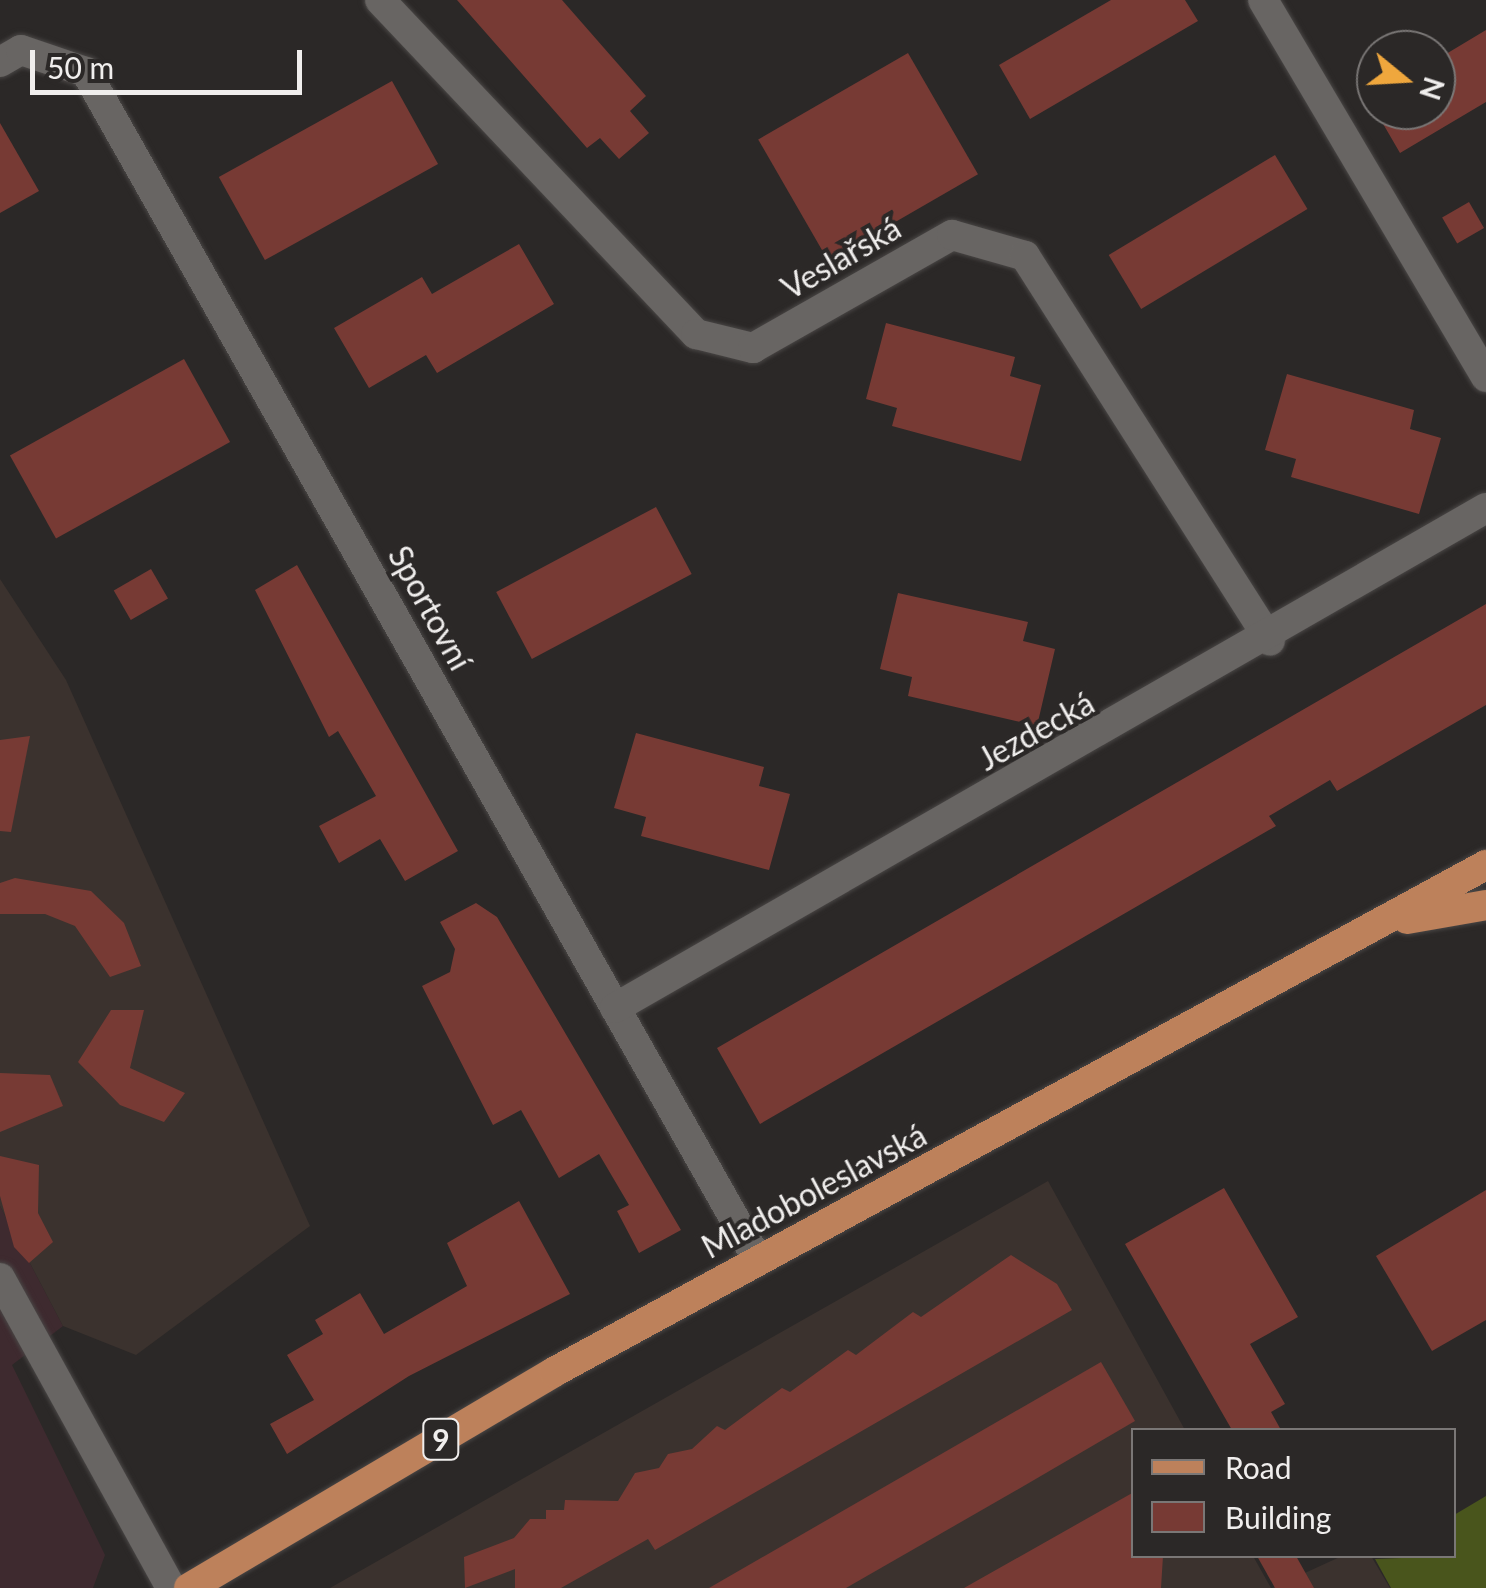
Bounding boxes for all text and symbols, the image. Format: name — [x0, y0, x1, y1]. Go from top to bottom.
scale bar — [35, 30, 308, 92]
north arrow — [1356, 30, 1456, 130]
text: 50 m — [47, 49, 114, 85]
text: N — [1413, 73, 1452, 104]
street label: Veslařská — [775, 209, 907, 307]
street label: Sportovní — [380, 539, 480, 677]
street label: Jezdecká — [971, 684, 1101, 778]
street label: Mladoboleslavská — [695, 1116, 933, 1266]
road number: 9 — [421, 1414, 461, 1464]
legend — [1131, 1428, 1456, 1558]
text: Road — [1225, 1449, 1292, 1485]
text: Building — [1225, 1499, 1331, 1535]

